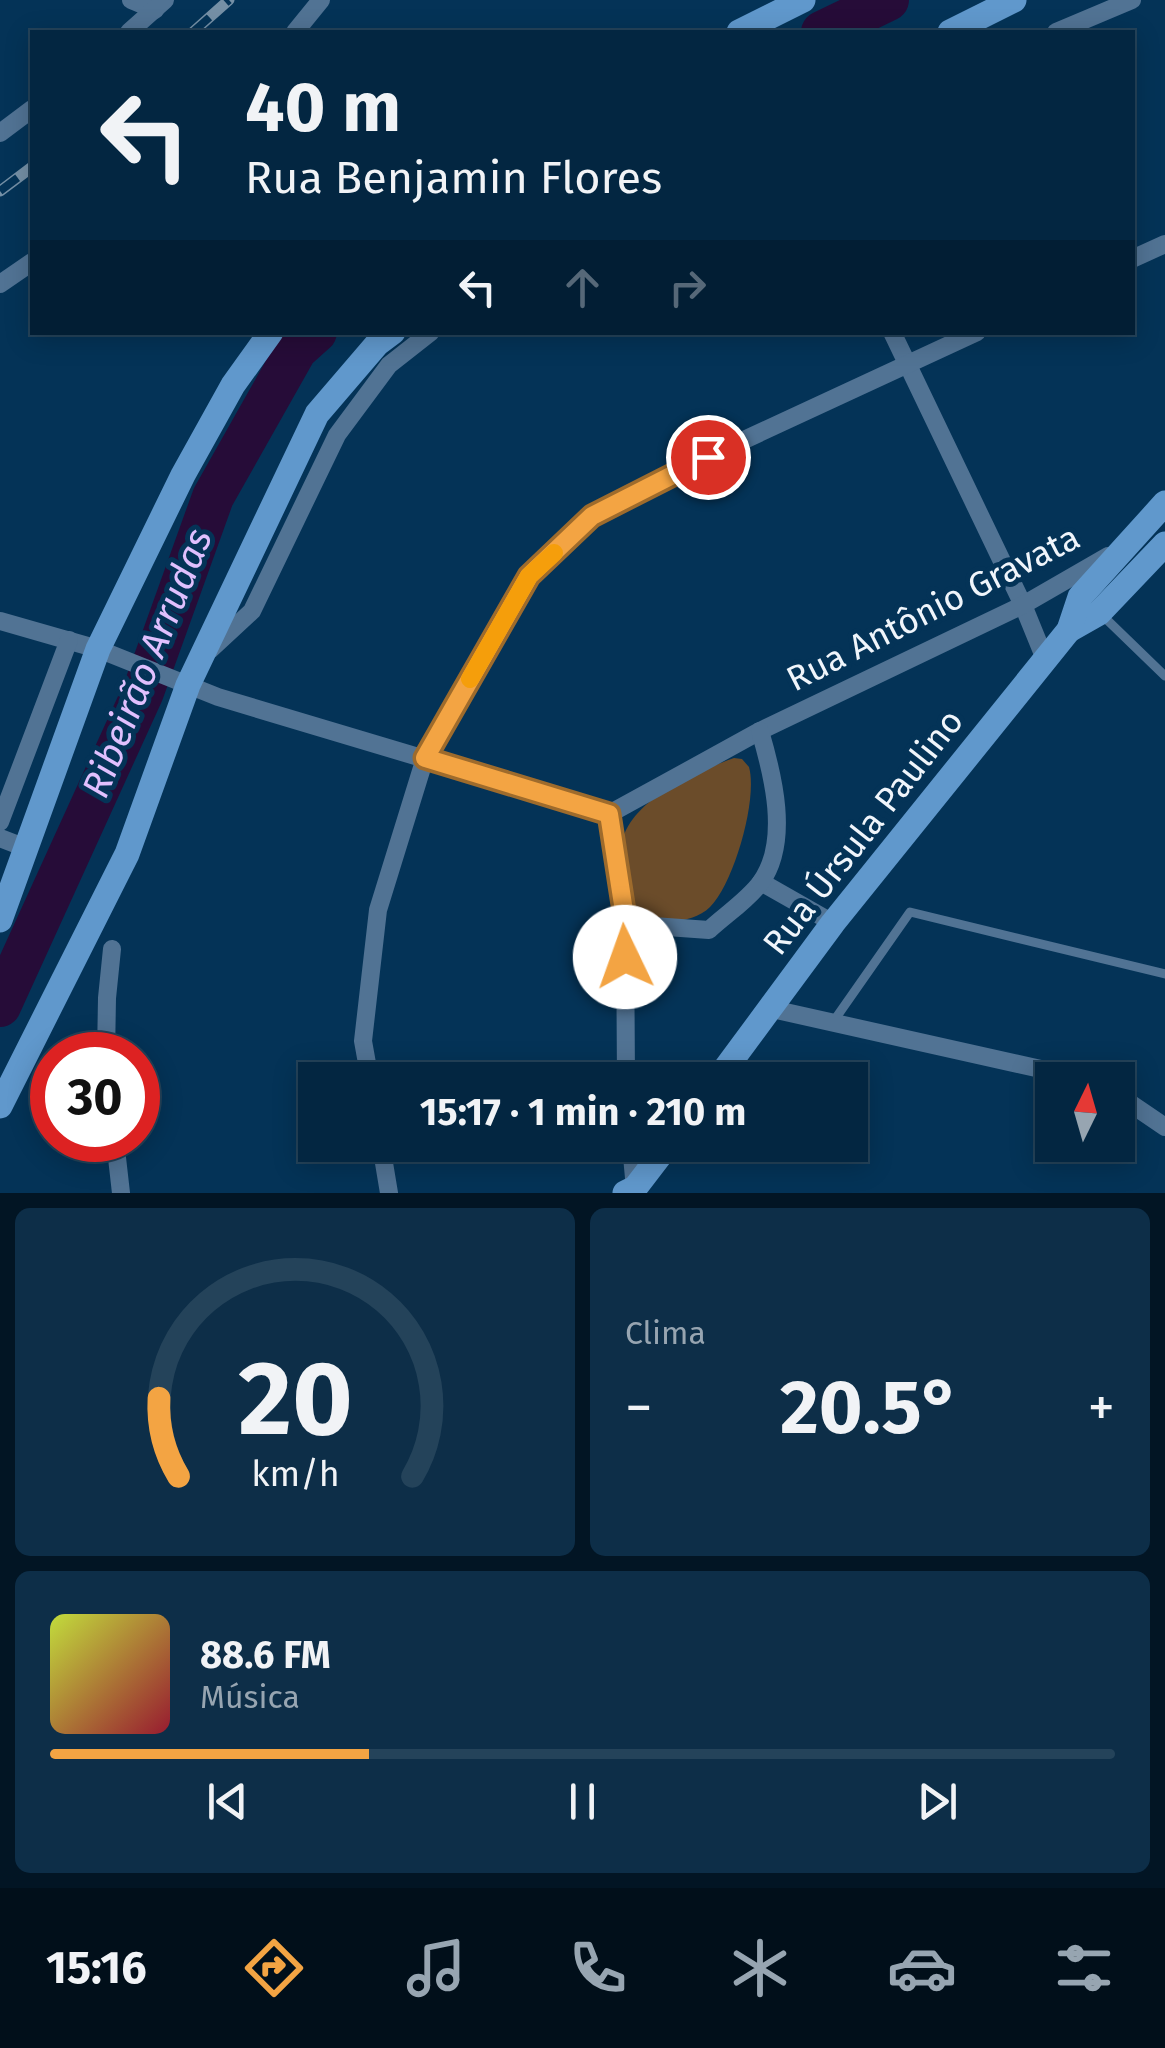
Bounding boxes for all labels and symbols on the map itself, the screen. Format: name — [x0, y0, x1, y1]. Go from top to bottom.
pin — [666, 415, 751, 500]
street label: Rua Antônio Gravata — [780, 516, 1086, 700]
water label: Ribeirão Arrudas — [72, 522, 222, 804]
street label: Rua Úrsula Paulino — [754, 701, 972, 963]
position arrow — [573, 905, 677, 1009]
speed limit sign: 30 — [30, 1032, 160, 1162]
north arrow — [1035, 1062, 1135, 1162]

